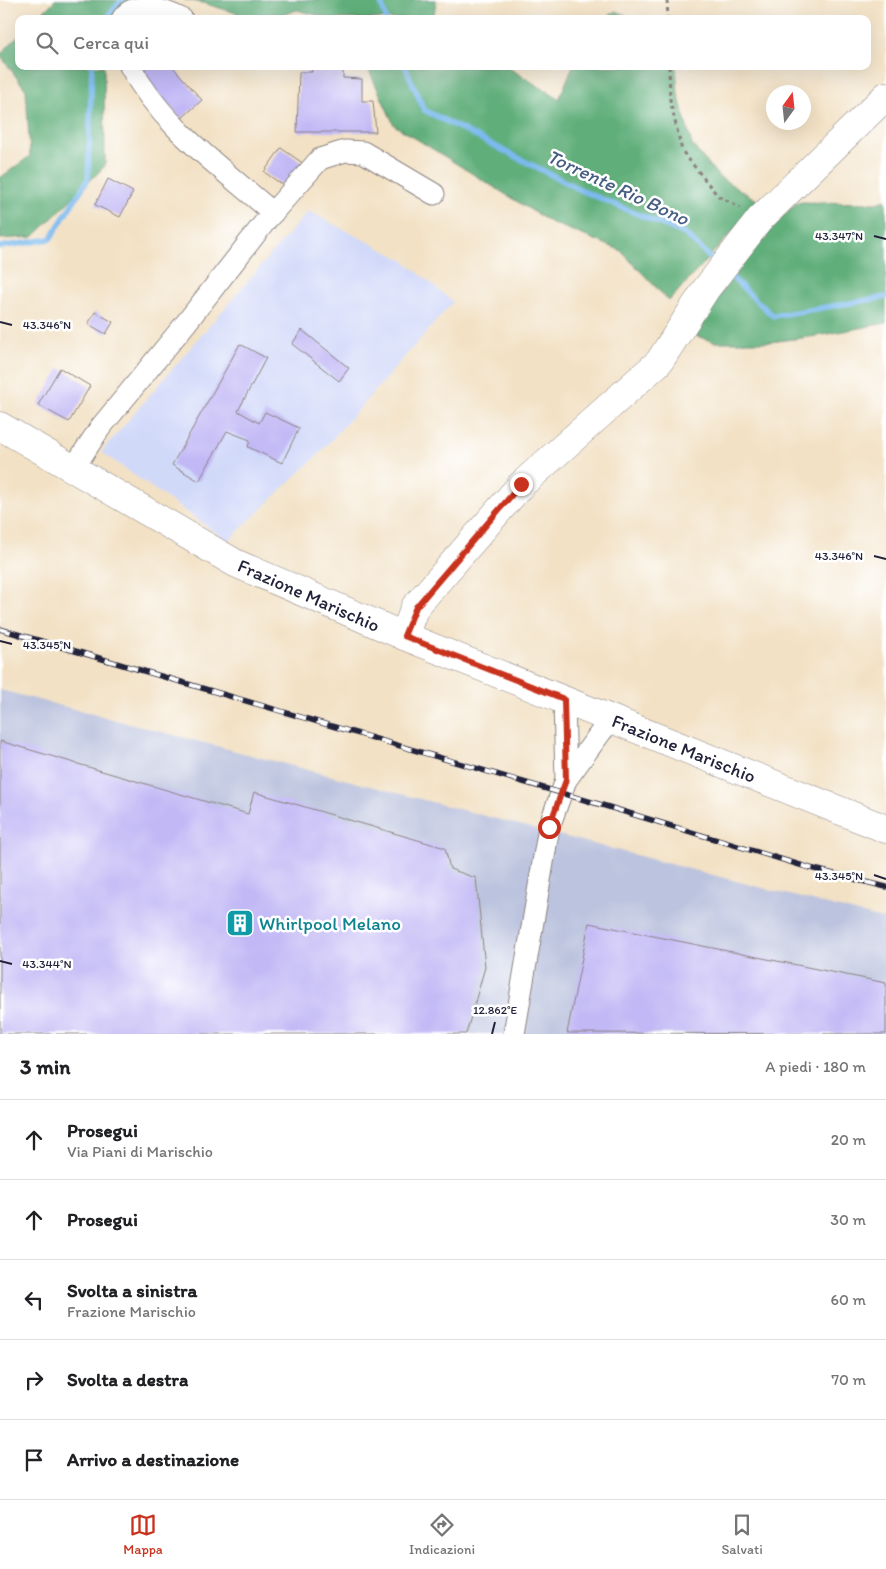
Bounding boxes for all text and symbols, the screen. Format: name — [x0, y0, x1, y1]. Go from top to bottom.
search box — [15, 15, 871, 70]
icon: search — [33, 29, 61, 57]
text: Cerca qui — [73, 31, 149, 54]
north arrow — [766, 85, 811, 130]
water label: Torrente Rio Bono — [543, 144, 693, 231]
text: 43.347°N — [815, 229, 863, 243]
text: 43.346°N — [23, 318, 71, 332]
route end — [510, 473, 533, 496]
text: 43.346°N — [815, 549, 863, 563]
street label: Frazione Marischio — [234, 554, 383, 637]
text: 43.345°N — [23, 638, 71, 652]
street label: Frazione Marischio — [609, 709, 759, 788]
route start — [538, 816, 561, 839]
text: 43.345°N — [815, 869, 863, 883]
building icon: Whirlpool Melano — [225, 908, 255, 938]
place label: Whirlpool Melano — [259, 912, 401, 935]
text: 43.344°N — [22, 957, 72, 971]
text: 12.862°E — [473, 1003, 517, 1017]
text: 3 min — [20, 1054, 70, 1079]
text: A piedi · 180 m — [765, 1057, 866, 1076]
text: Prosegui — [67, 1119, 138, 1142]
icon: ahead — [20, 1126, 48, 1154]
text: 20 m — [831, 1130, 866, 1149]
text: Via Piani di Marischio — [67, 1142, 213, 1161]
icon: ahead — [20, 1206, 48, 1234]
text: Prosegui — [67, 1208, 138, 1231]
text: 30 m — [830, 1210, 866, 1229]
text: Svolta a sinistra — [67, 1279, 197, 1302]
icon: left — [20, 1286, 48, 1314]
text: 60 m — [831, 1290, 866, 1309]
text: Frazione Marischio — [67, 1302, 196, 1321]
icon: right — [20, 1366, 48, 1394]
text: Svolta a destra — [67, 1368, 188, 1391]
text: 70 m — [831, 1370, 866, 1389]
icon: arrive — [20, 1446, 48, 1474]
text: Arrivo a destinazione — [67, 1448, 239, 1471]
tab: Mappa — [123, 1511, 163, 1558]
tab: Indicazioni — [409, 1511, 475, 1558]
tab: Salvati — [721, 1511, 763, 1558]

